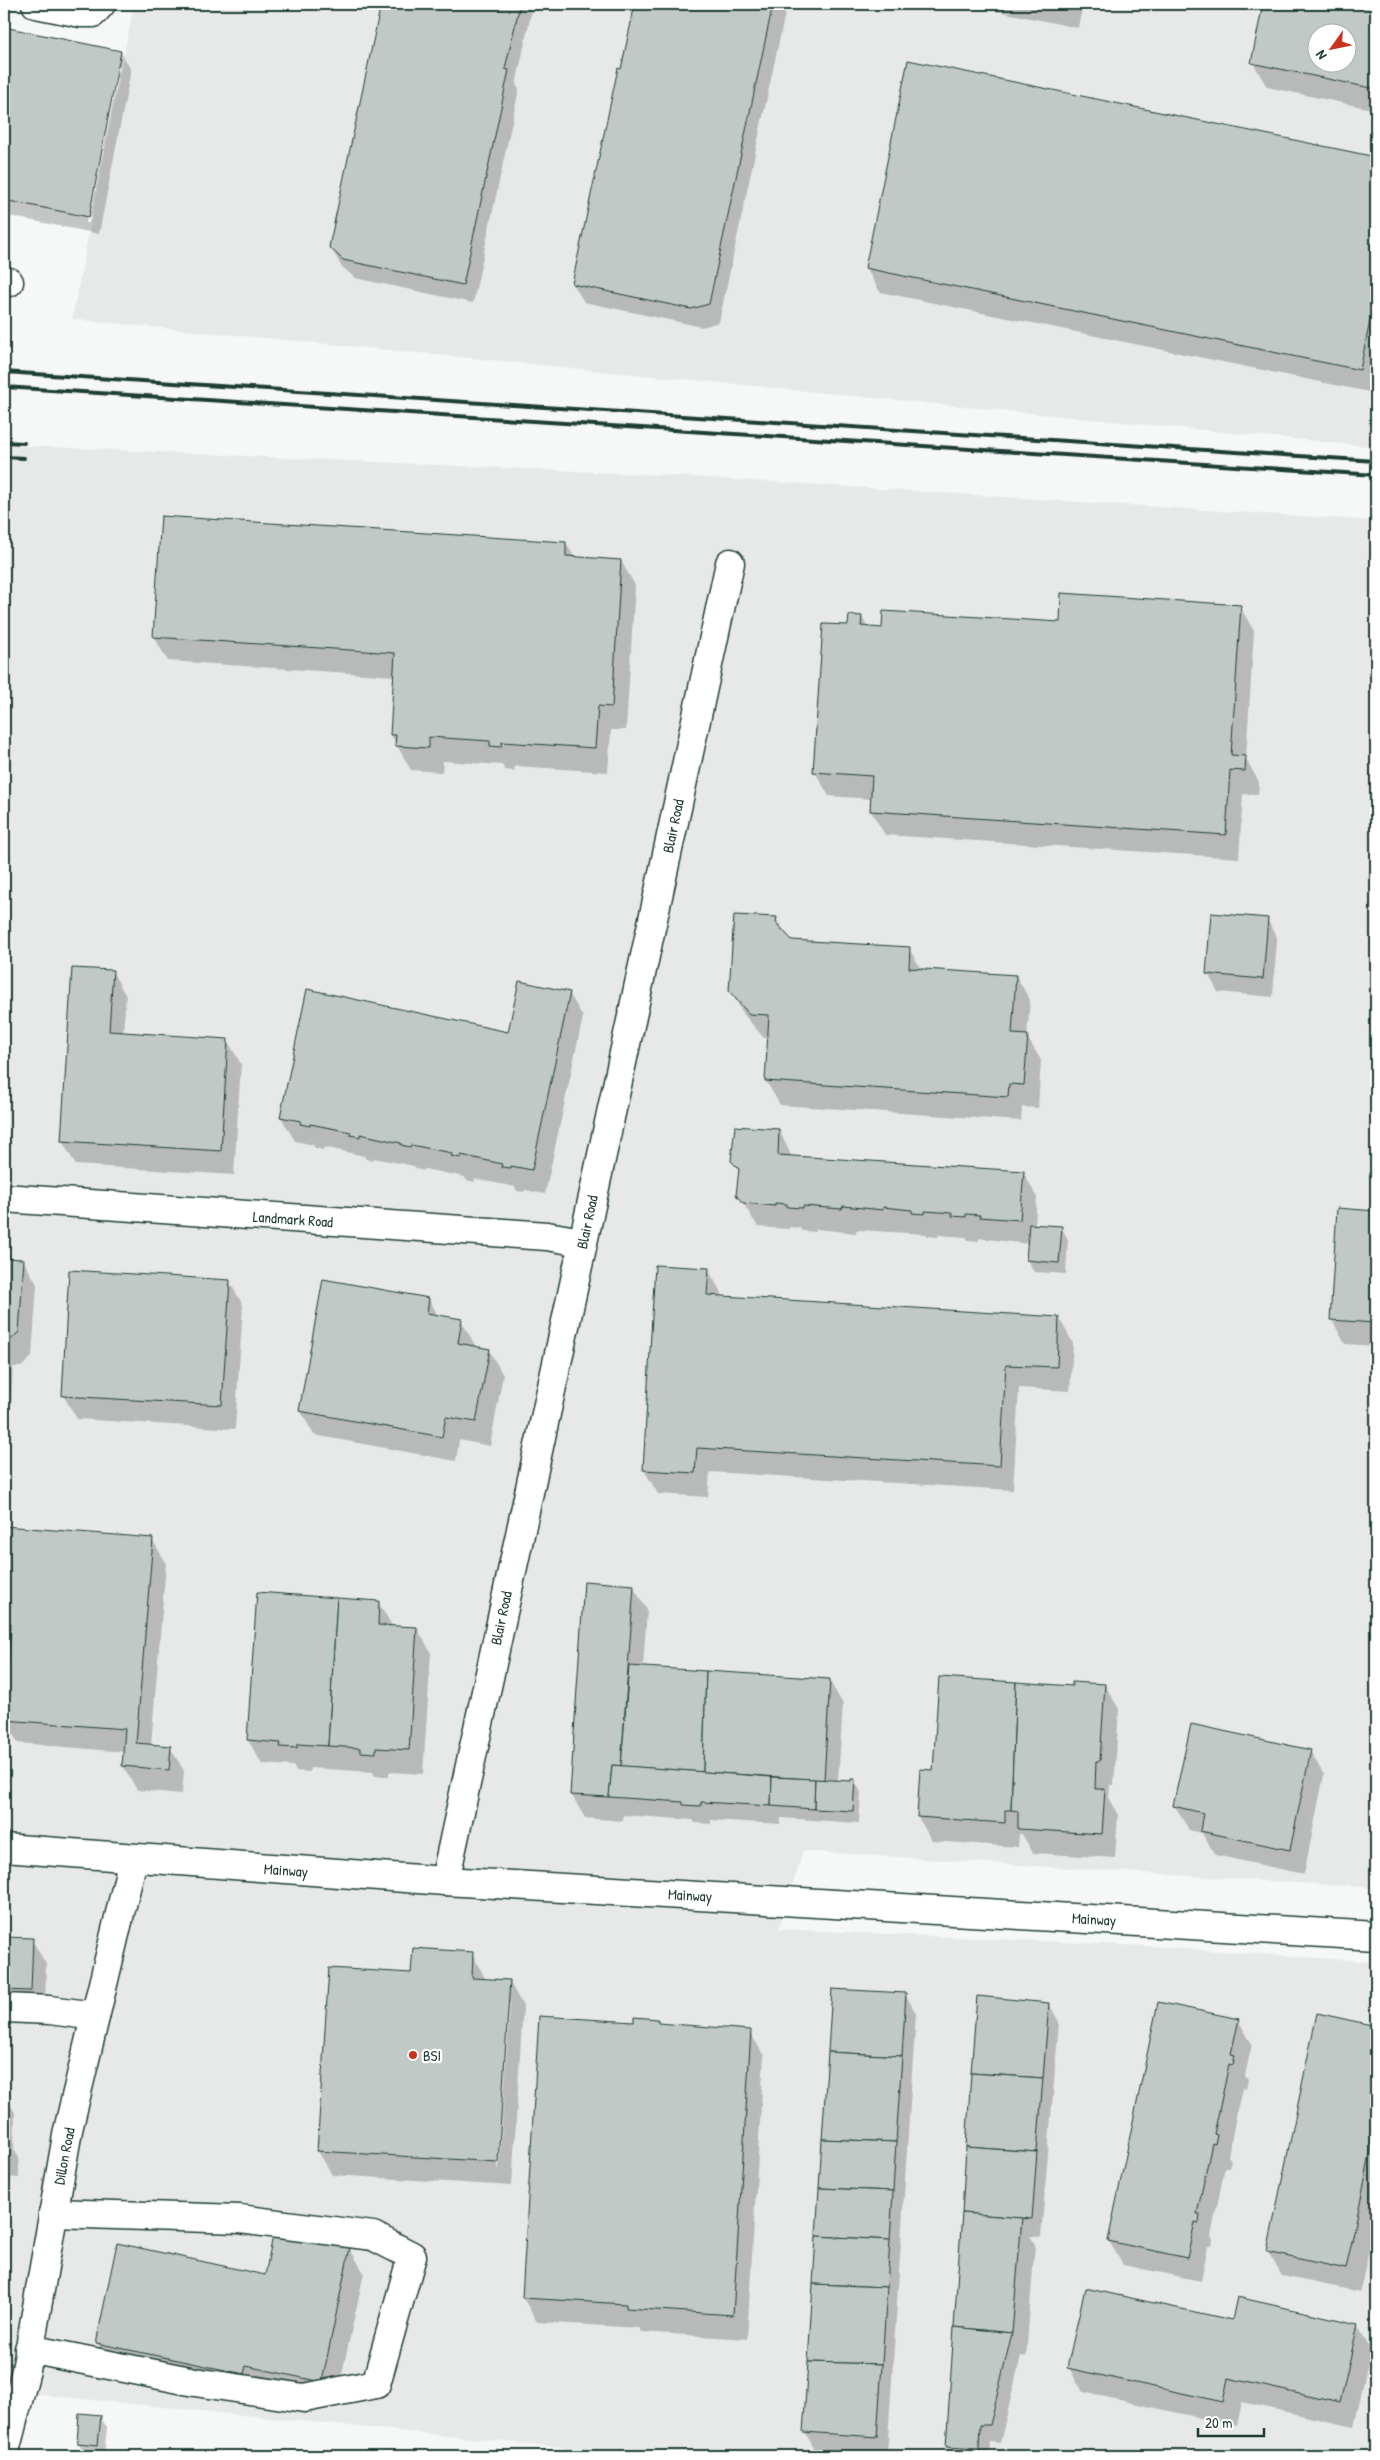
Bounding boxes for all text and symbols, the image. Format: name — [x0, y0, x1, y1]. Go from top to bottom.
north arrow — [1308, 22, 1358, 72]
text: N — [1310, 47, 1331, 64]
street label: Blair Road — [657, 797, 689, 855]
street label: Blair Road — [571, 1193, 603, 1251]
street label: Landmark Road — [252, 1206, 334, 1232]
street label: Blair Road — [485, 1589, 517, 1647]
street label: Mainway — [263, 1858, 309, 1882]
street label: Mainway — [667, 1883, 713, 1907]
street label: Mainway — [1071, 1907, 1117, 1931]
place label: BSI — [423, 2045, 441, 2066]
marker: BSI — [407, 2049, 419, 2061]
street label: Dillon Road — [48, 2125, 80, 2186]
scale bar — [1198, 2405, 1264, 2437]
text: 20 m — [1205, 2412, 1232, 2433]

